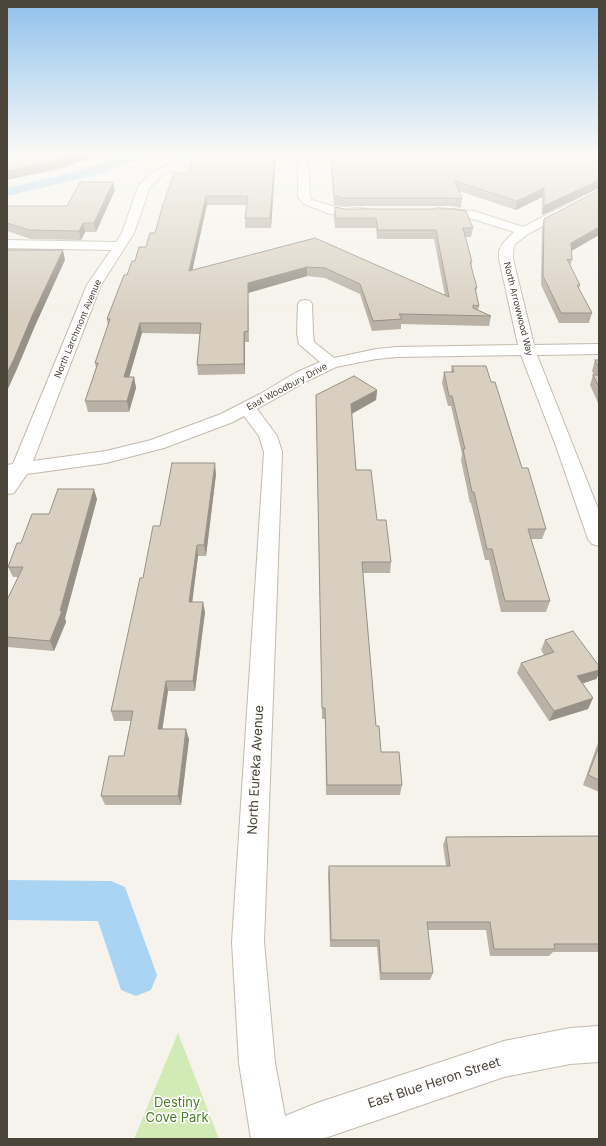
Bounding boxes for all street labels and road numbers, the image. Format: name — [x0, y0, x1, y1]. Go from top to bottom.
street label: North Arrowwood Way — [501, 261, 535, 357]
street label: North Larchmont Avenue — [52, 278, 104, 380]
street label: East Woodbury Drive — [245, 361, 329, 413]
street label: North Eureka Avenue — [245, 705, 267, 835]
street label: East Blue Heron Street — [366, 1054, 502, 1112]

